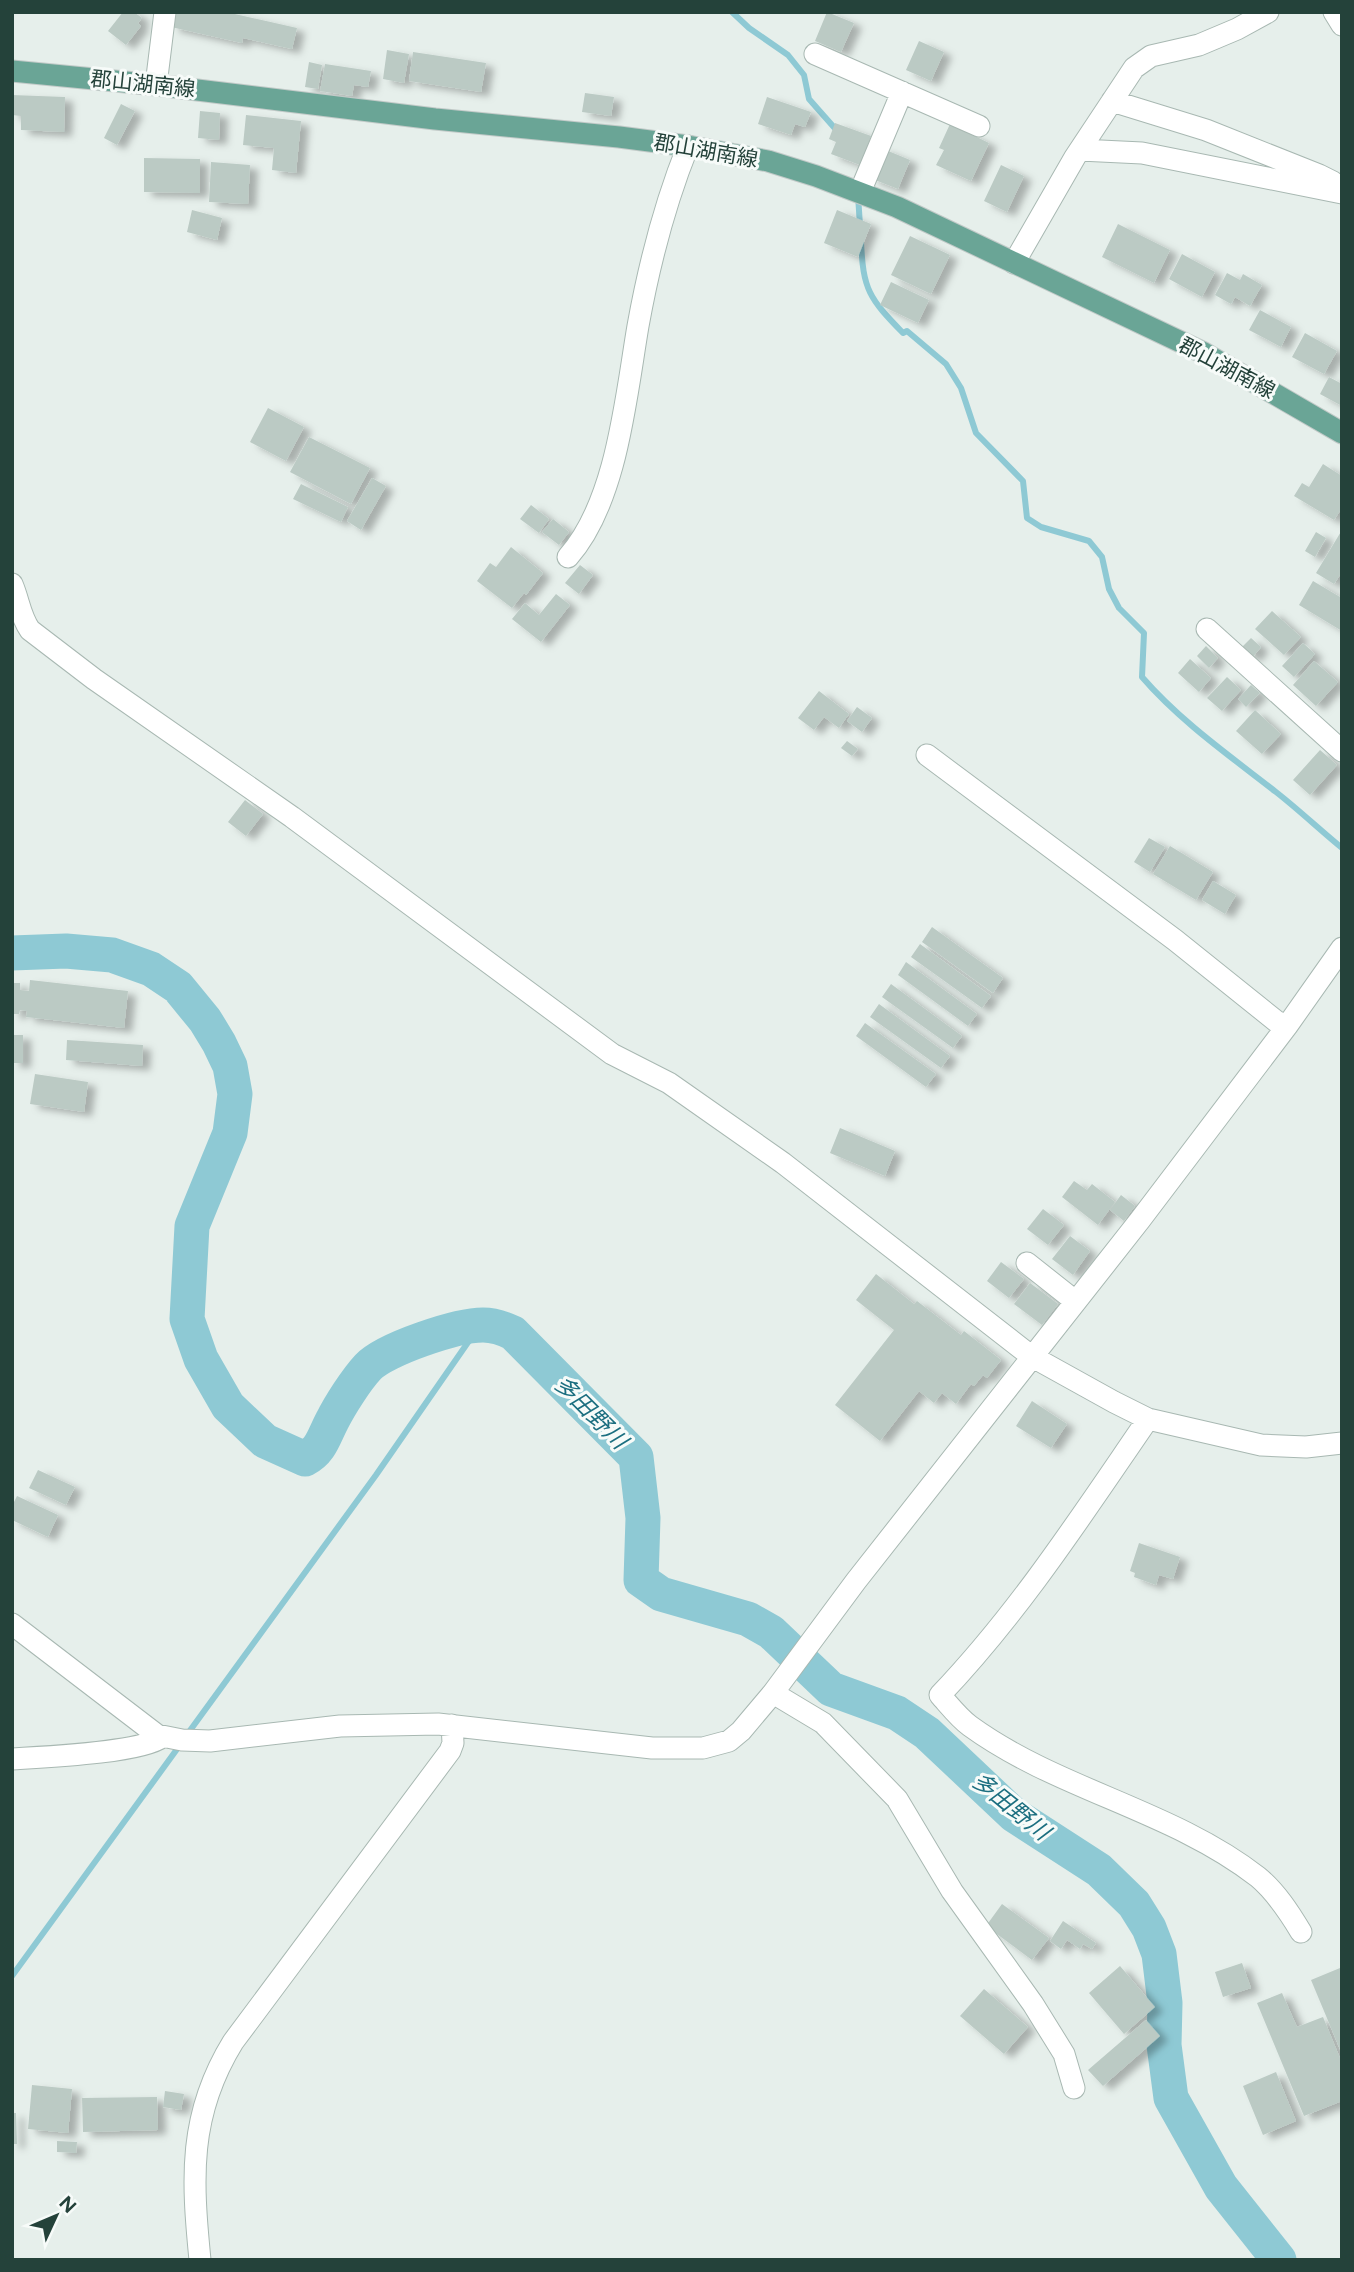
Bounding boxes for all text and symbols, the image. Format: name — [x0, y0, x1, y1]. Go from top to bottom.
street label: 郡山湖南線 — [90, 66, 197, 101]
street label: 郡山湖南線 — [652, 129, 760, 172]
street label: 郡山湖南線 — [1175, 332, 1279, 403]
water label: 多田野川 — [549, 1370, 636, 1457]
water label: 多田野川 — [966, 1766, 1058, 1848]
north arrow — [21, 2181, 91, 2251]
text: N — [54, 2191, 81, 2218]

